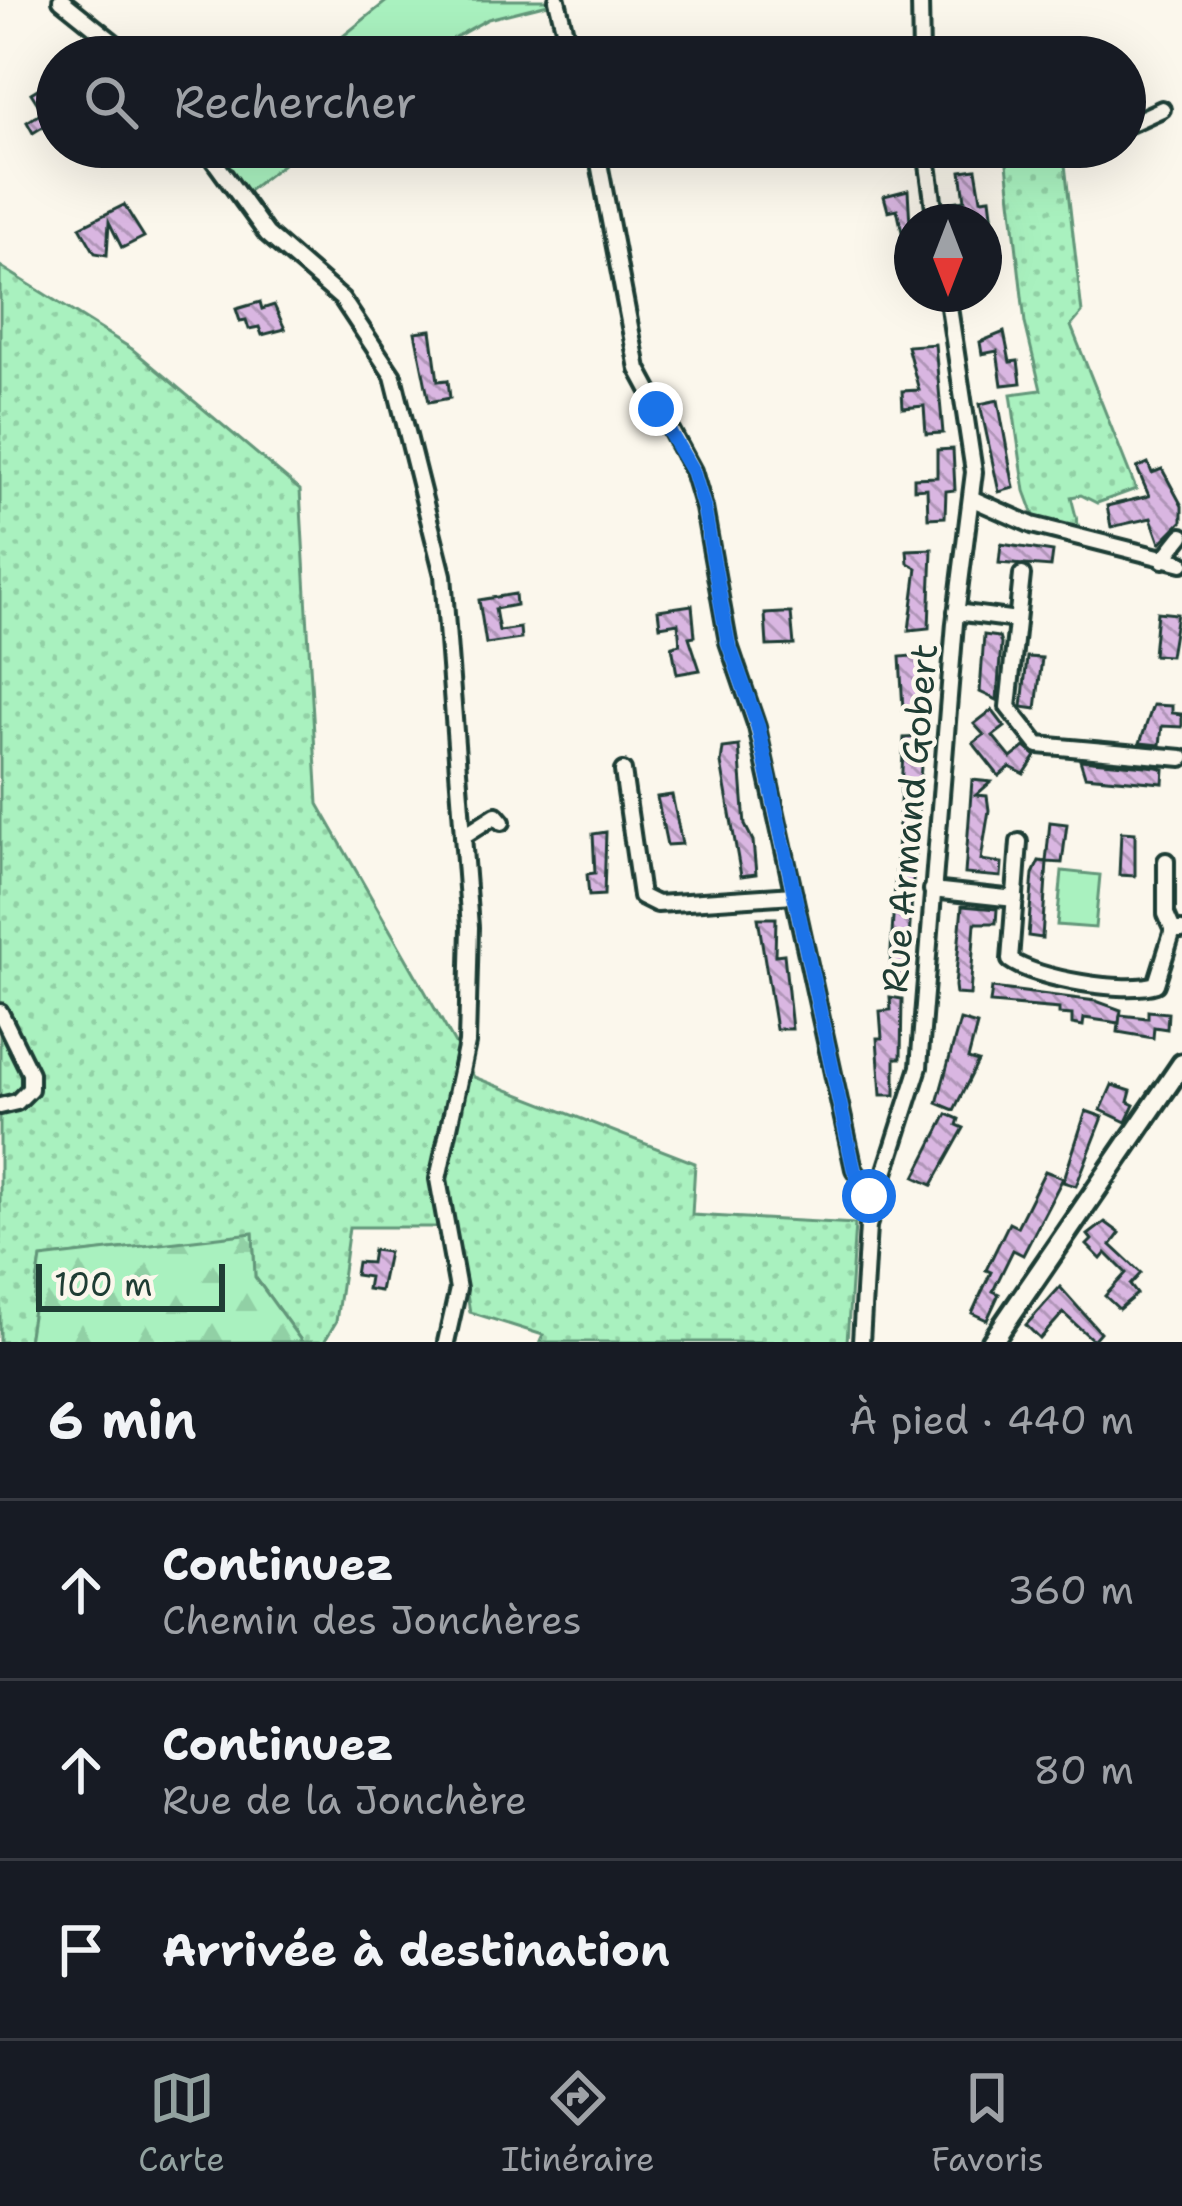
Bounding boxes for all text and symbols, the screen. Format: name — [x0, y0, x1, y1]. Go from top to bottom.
search box — [36, 36, 1146, 168]
icon: search — [78, 69, 144, 135]
text: Rechercher — [174, 72, 417, 132]
north arrow — [894, 204, 1002, 312]
route end — [629, 382, 683, 436]
street label: Rue Armand Gobert — [870, 641, 949, 995]
route start — [842, 1169, 896, 1223]
scale bar — [36, 1258, 225, 1311]
text: 100 m — [54, 1262, 153, 1307]
text: 6 min — [48, 1386, 197, 1454]
text: À pied · 440 m — [849, 1394, 1134, 1446]
text: Continuez — [162, 1534, 394, 1594]
icon: ahead — [48, 1557, 114, 1623]
text: 360 m — [1007, 1564, 1134, 1616]
text: Chemin des Jonchères — [162, 1594, 582, 1646]
text: Continuez — [162, 1714, 394, 1774]
icon: ahead — [48, 1737, 114, 1803]
text: 80 m — [1033, 1744, 1134, 1796]
text: Rue de la Jonchère — [162, 1774, 527, 1826]
icon: arrive — [48, 1917, 114, 1983]
text: Arrivée à destination — [162, 1920, 670, 1980]
tab: Carte — [138, 2065, 225, 2182]
tab: Itinéraire — [501, 2065, 655, 2182]
tab: Favoris — [931, 2065, 1044, 2182]

